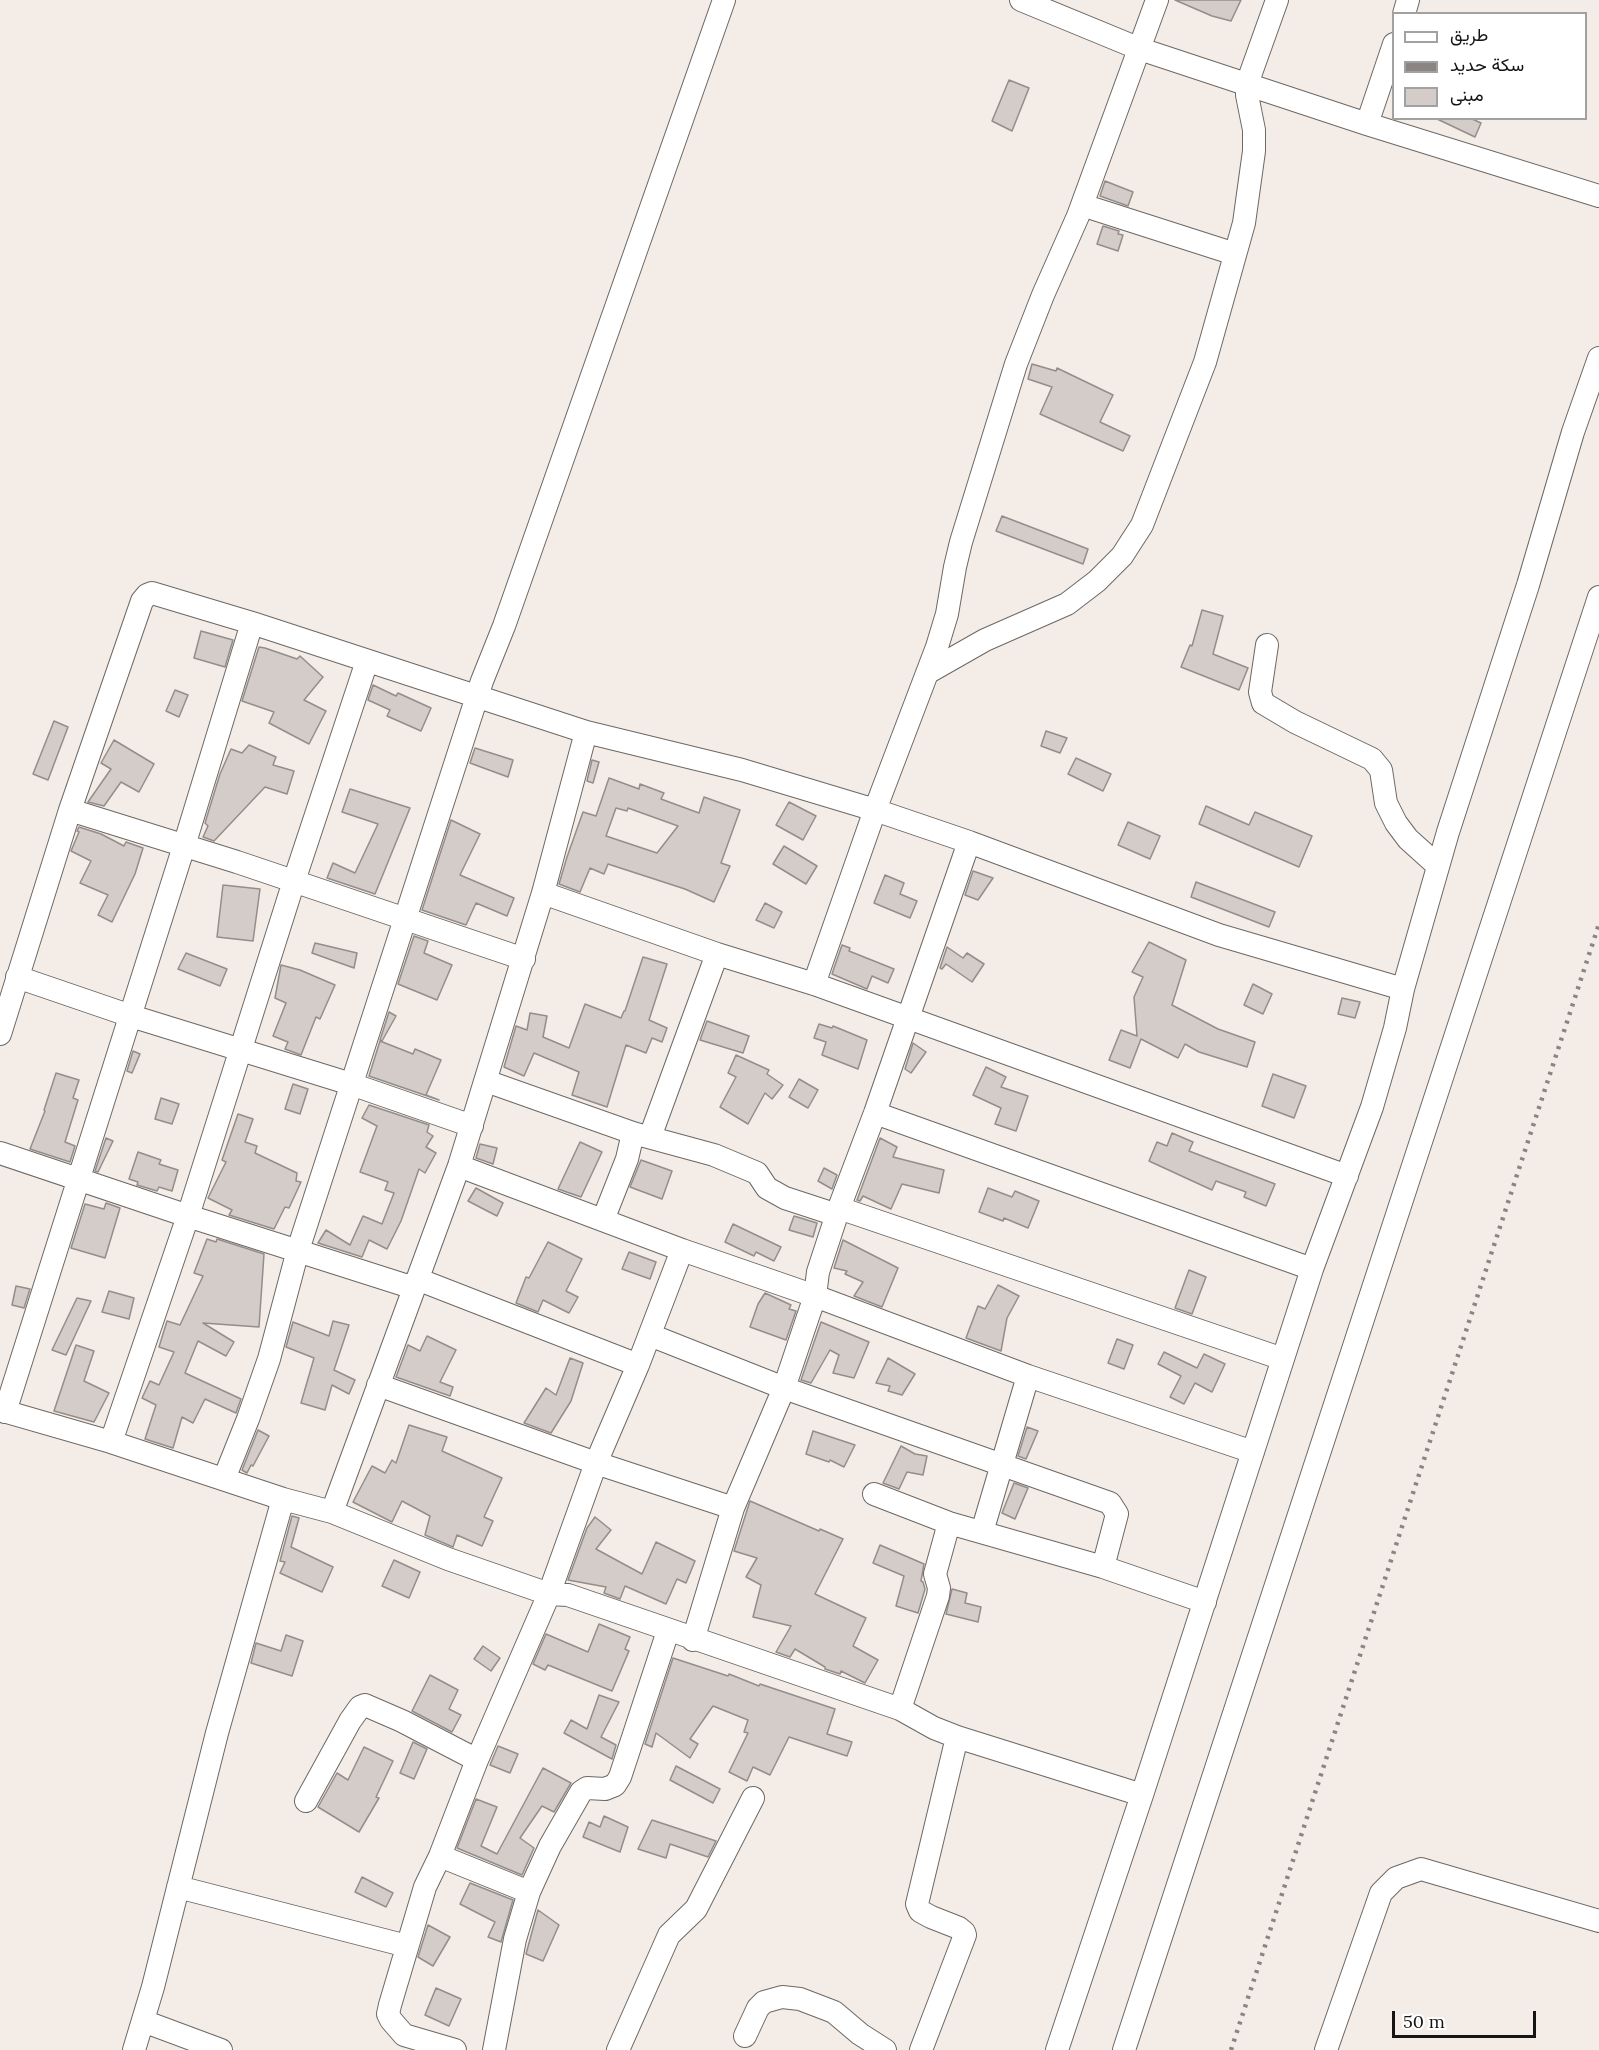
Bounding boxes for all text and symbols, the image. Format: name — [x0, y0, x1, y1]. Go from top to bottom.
legend — [1392, 12, 1587, 120]
text: طريق — [1450, 23, 1488, 46]
text: سكة حديد — [1450, 53, 1524, 76]
text: مبنى — [1450, 83, 1484, 106]
scale bar — [1395, 1999, 1539, 2037]
text: 50 m — [1403, 2010, 1445, 2033]

